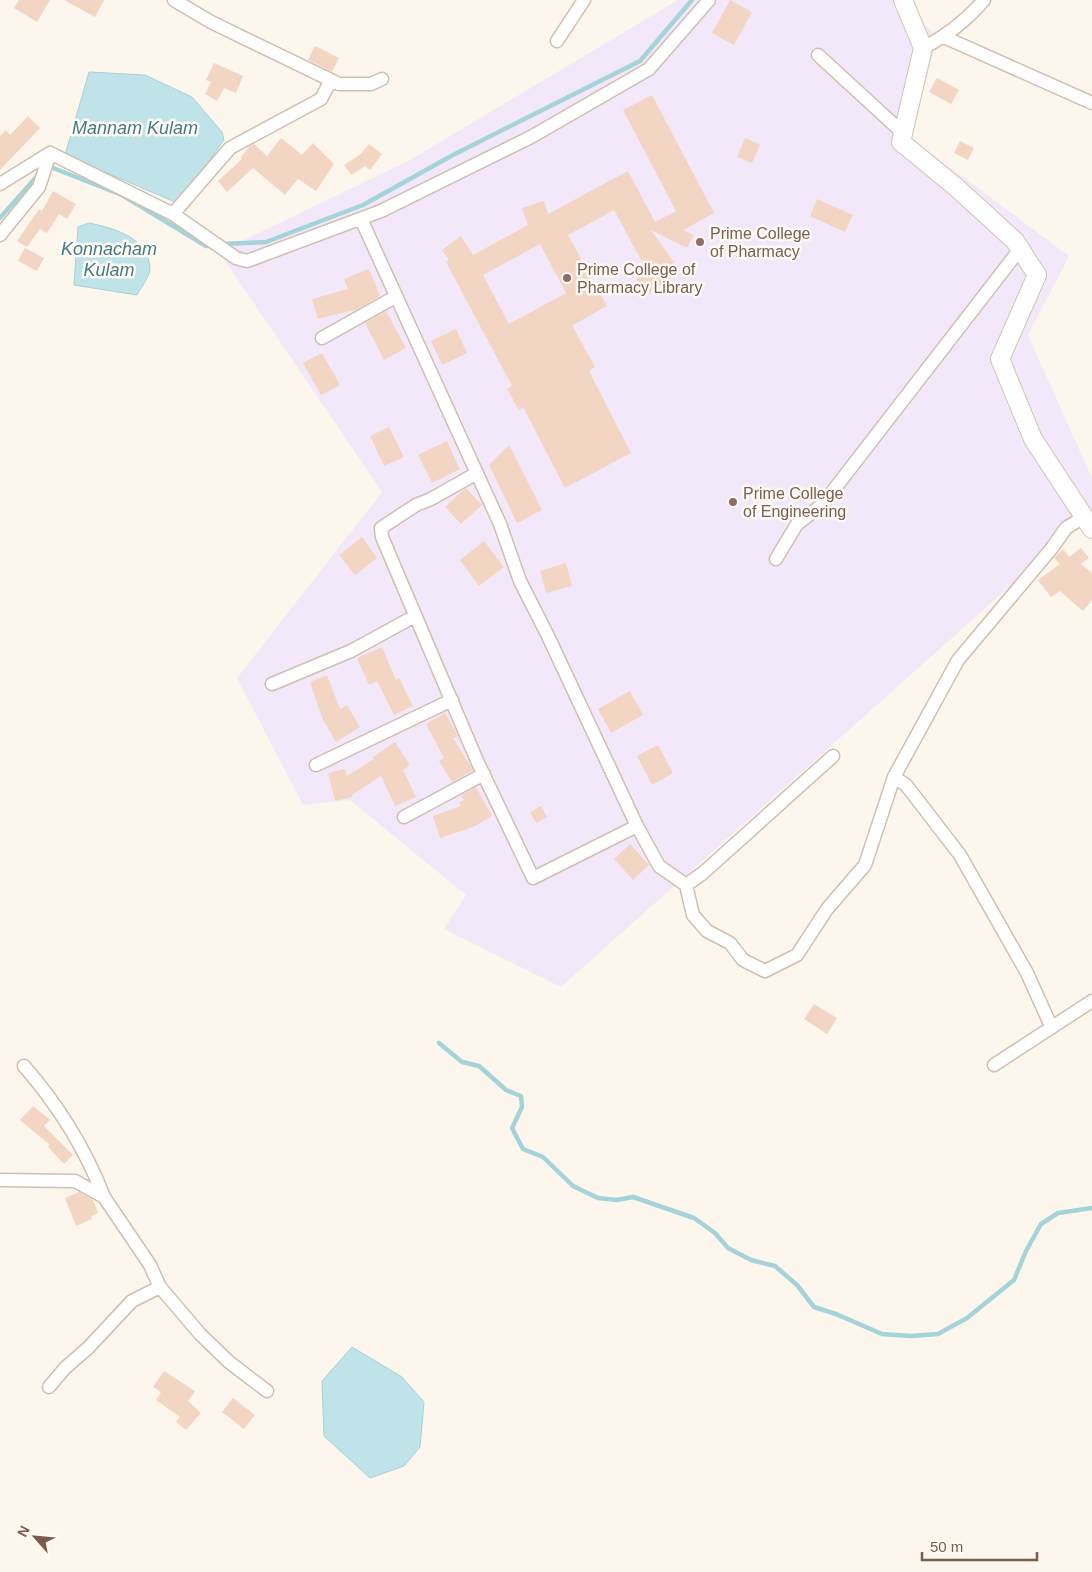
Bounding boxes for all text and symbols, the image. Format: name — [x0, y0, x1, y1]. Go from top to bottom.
water label: Mannam Kulam — [72, 118, 198, 138]
place label: Prime College of Pharmacy — [710, 225, 811, 260]
marker: Prime College of Pharmacy — [694, 236, 706, 248]
water label: Konnacham Kulam — [61, 239, 157, 280]
place label: Prime College of Pharmacy Library — [577, 261, 702, 296]
marker: Prime College of Pharmacy Library — [561, 272, 573, 284]
place label: Prime College of Engineering — [743, 485, 846, 520]
marker: Prime College of Engineering — [727, 496, 739, 508]
north arrow — [10, 1512, 60, 1562]
text: N — [14, 1523, 33, 1539]
scale bar — [922, 1530, 1037, 1562]
text: 50 m — [930, 1538, 963, 1555]

